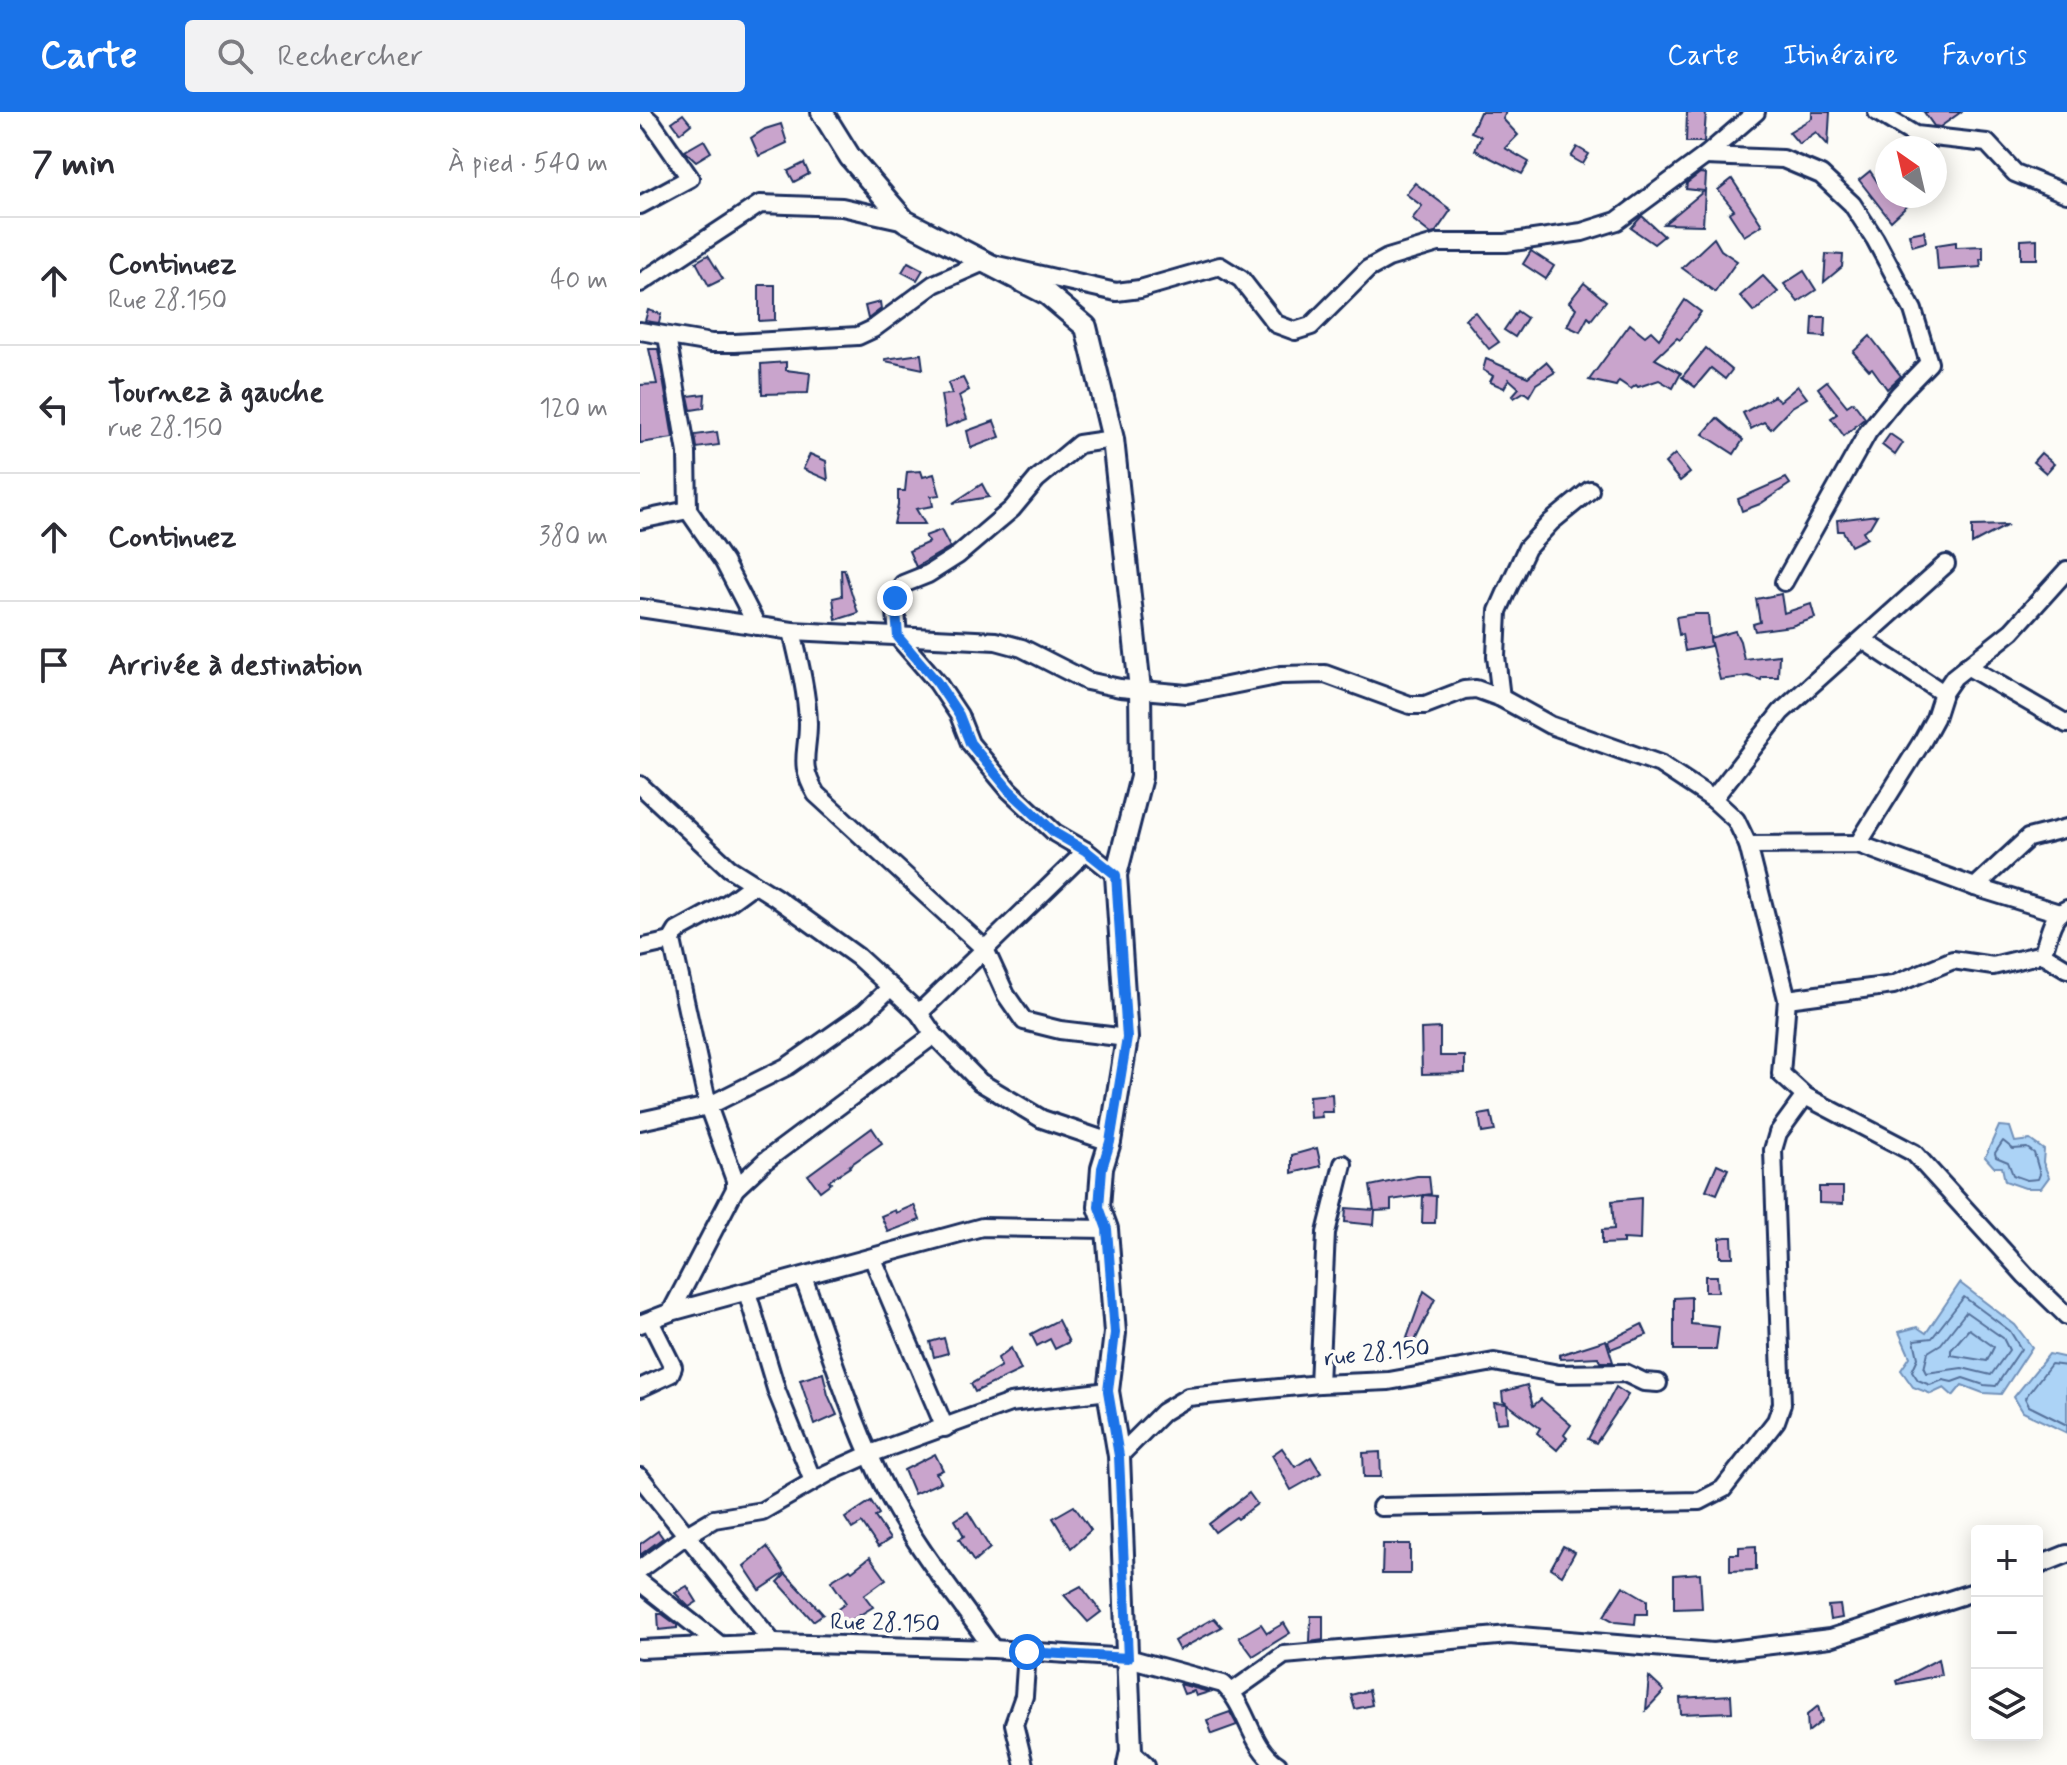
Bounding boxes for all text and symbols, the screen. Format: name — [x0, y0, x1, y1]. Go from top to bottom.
search box — [185, 20, 745, 92]
text: Carte — [40, 32, 137, 81]
icon: search — [213, 34, 257, 78]
text: Rechercher — [277, 37, 423, 76]
text: Carte — [1667, 38, 1739, 75]
text: Itinéraire — [1783, 38, 1898, 75]
text: Favoris — [1942, 38, 2027, 75]
north arrow — [1875, 136, 1947, 208]
text: 7 min — [32, 142, 116, 187]
text: À pied · 540 m — [448, 147, 608, 181]
text: Continuez — [108, 245, 237, 284]
icon: ahead — [32, 259, 76, 303]
text: 40 m — [550, 264, 608, 298]
text: Rue 28.150 — [108, 284, 227, 318]
text: Tournez à gauche — [108, 373, 324, 412]
icon: left — [32, 387, 76, 431]
text: 120 m — [539, 392, 608, 426]
text: rue 28.150 — [108, 412, 223, 446]
icon: ahead — [32, 515, 76, 559]
text: Continuez — [108, 518, 237, 557]
text: 380 m — [539, 520, 608, 554]
route end — [877, 580, 913, 616]
icon: arrive — [32, 643, 76, 687]
text: Arrivée à destination — [108, 646, 363, 685]
street label: rue 28.150 — [1323, 1333, 1432, 1374]
map controls — [1971, 1525, 2043, 1741]
button: + — [1971, 1525, 2043, 1597]
button: − — [1971, 1597, 2043, 1669]
street label: Rue 28.150 — [830, 1607, 940, 1640]
route start — [1009, 1634, 1045, 1670]
button: layers — [1971, 1669, 2043, 1741]

